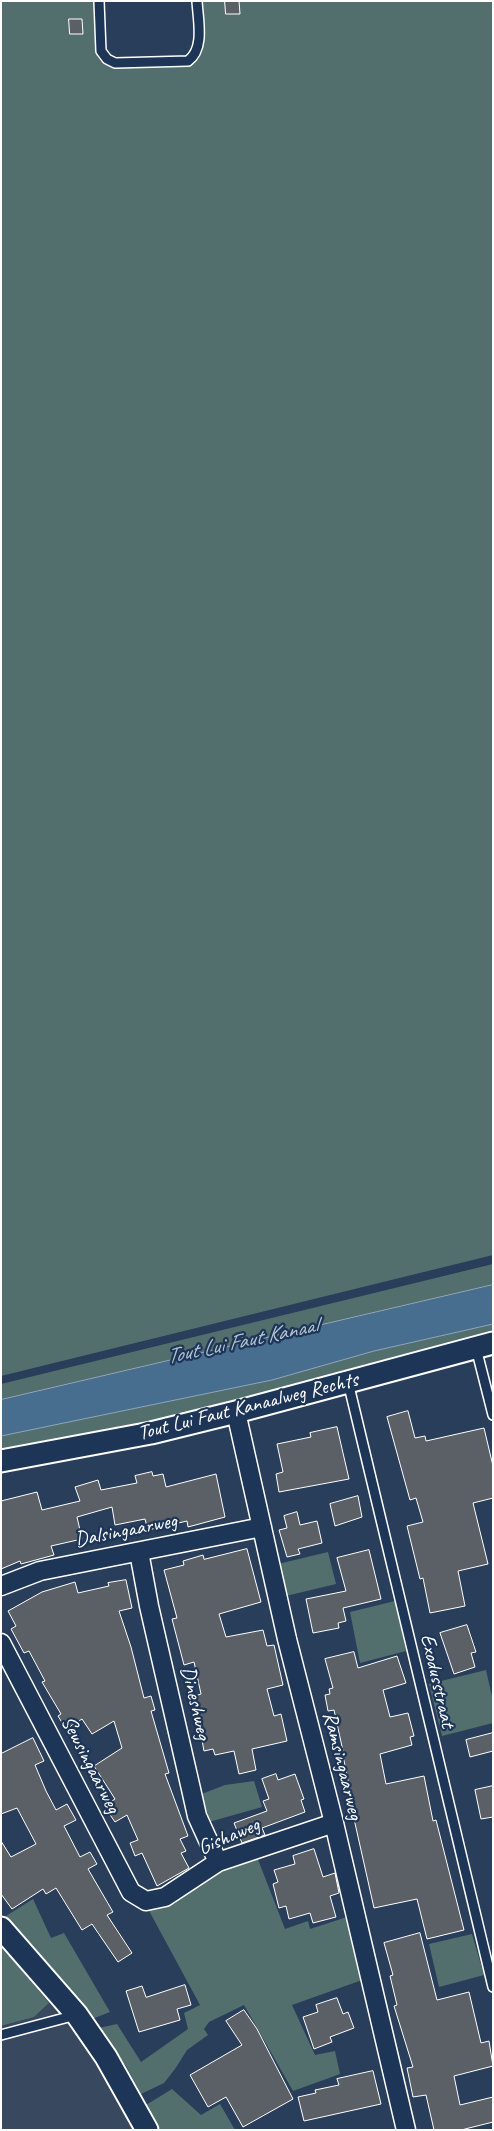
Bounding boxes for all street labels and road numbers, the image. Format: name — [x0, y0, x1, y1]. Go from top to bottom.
street label: Tout Lui Faut Kanaalweg Rechts — [135, 1367, 361, 1447]
street label: Dalsingaarweg — [73, 1509, 179, 1553]
street label: Exodusstraat — [414, 1632, 460, 1730]
street label: Dineshweg — [174, 1664, 216, 1742]
street label: Ramsingaarweg — [316, 1709, 368, 1823]
street label: Sewsingaarweg — [55, 1712, 125, 1818]
street label: Gishaweg — [194, 1813, 264, 1861]

